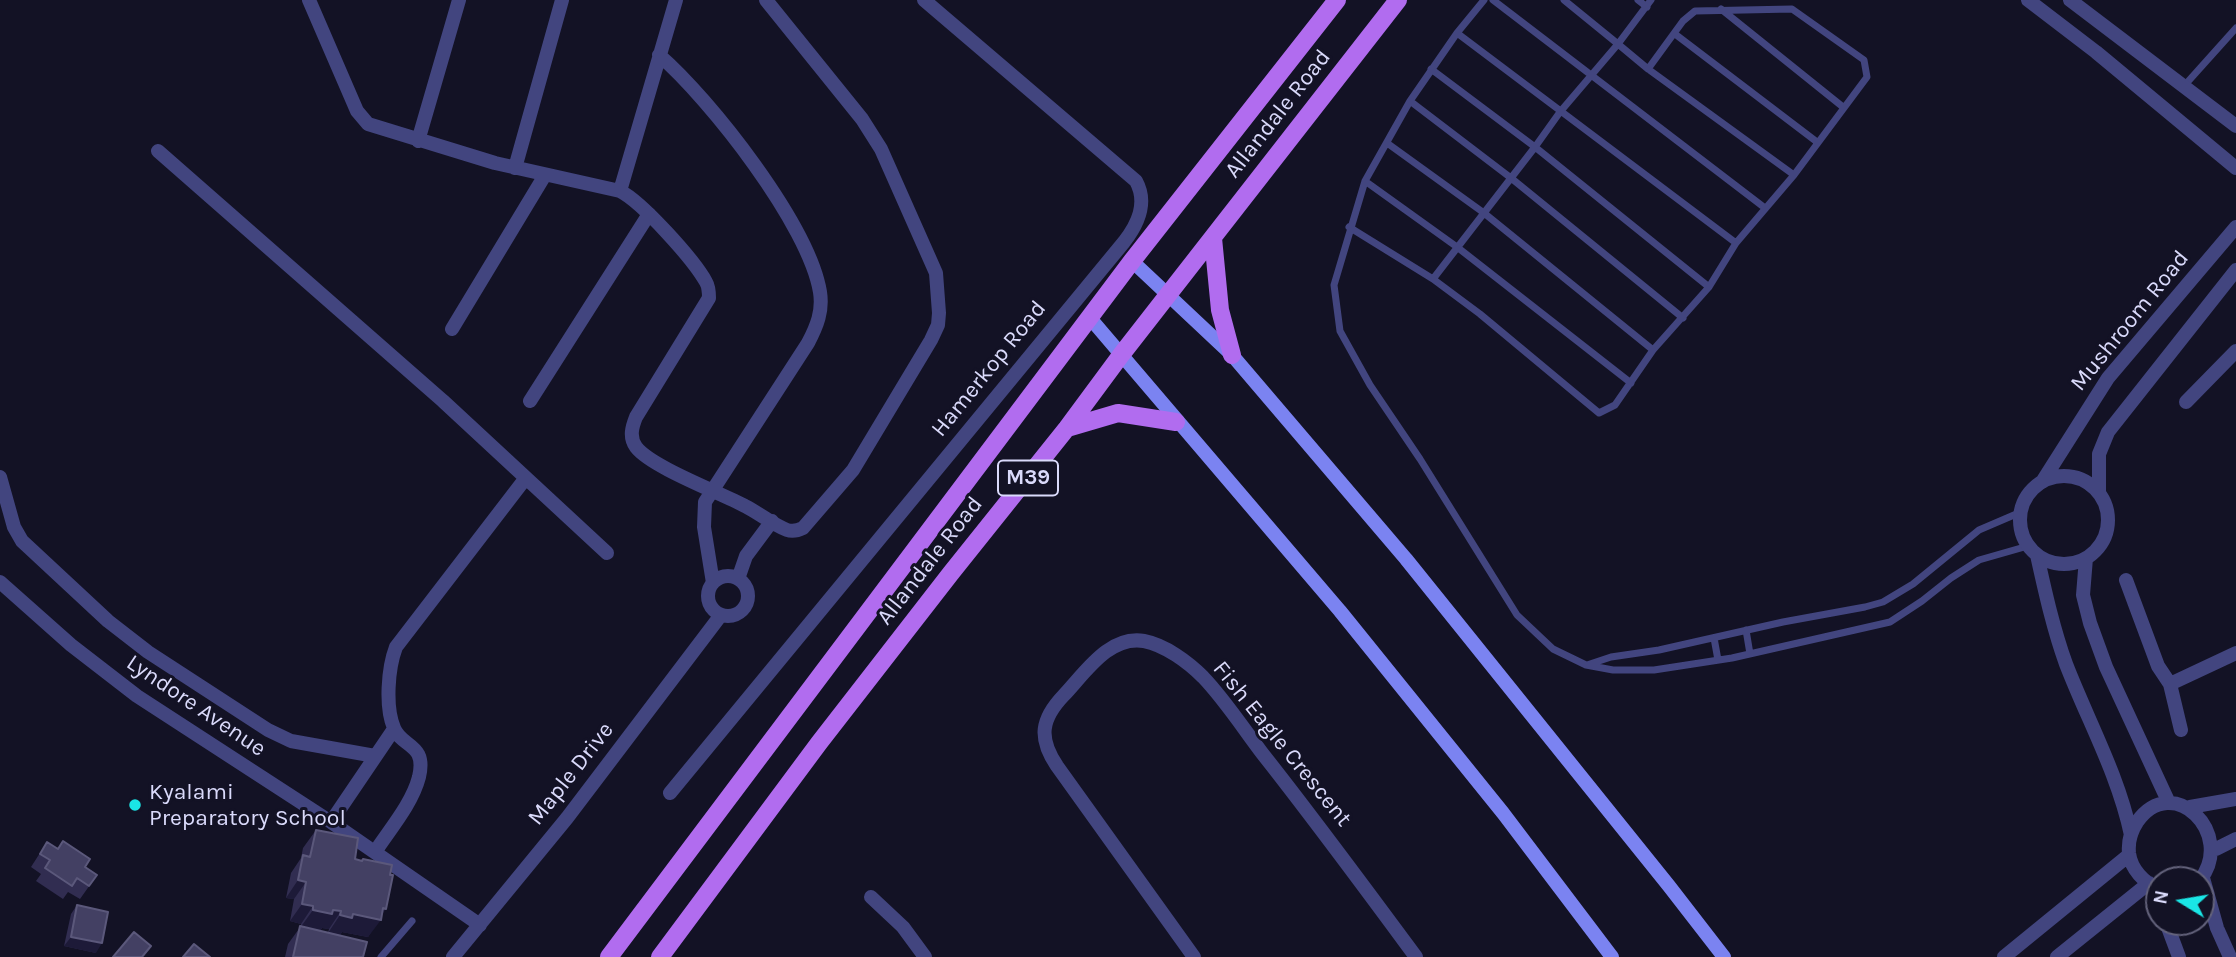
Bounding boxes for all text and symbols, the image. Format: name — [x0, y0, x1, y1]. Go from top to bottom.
street label: Allandale Road — [1219, 44, 1337, 184]
street label: Mushroom Road — [2065, 245, 2195, 397]
street label: Hamerkop Road — [926, 295, 1052, 443]
road number: M39 — [998, 461, 1058, 496]
street label: Allandale Road — [871, 491, 989, 631]
street label: Lyndore Avenue — [121, 649, 271, 763]
street label: Fish Eagle Crescent — [1207, 656, 1357, 832]
street label: Maple Drive — [522, 717, 620, 831]
place label: Kyalami Preparatory School — [149, 778, 346, 832]
marker: Kyalami Preparatory School — [127, 797, 143, 813]
north arrow — [2145, 866, 2215, 936]
text: N — [2149, 889, 2173, 906]

